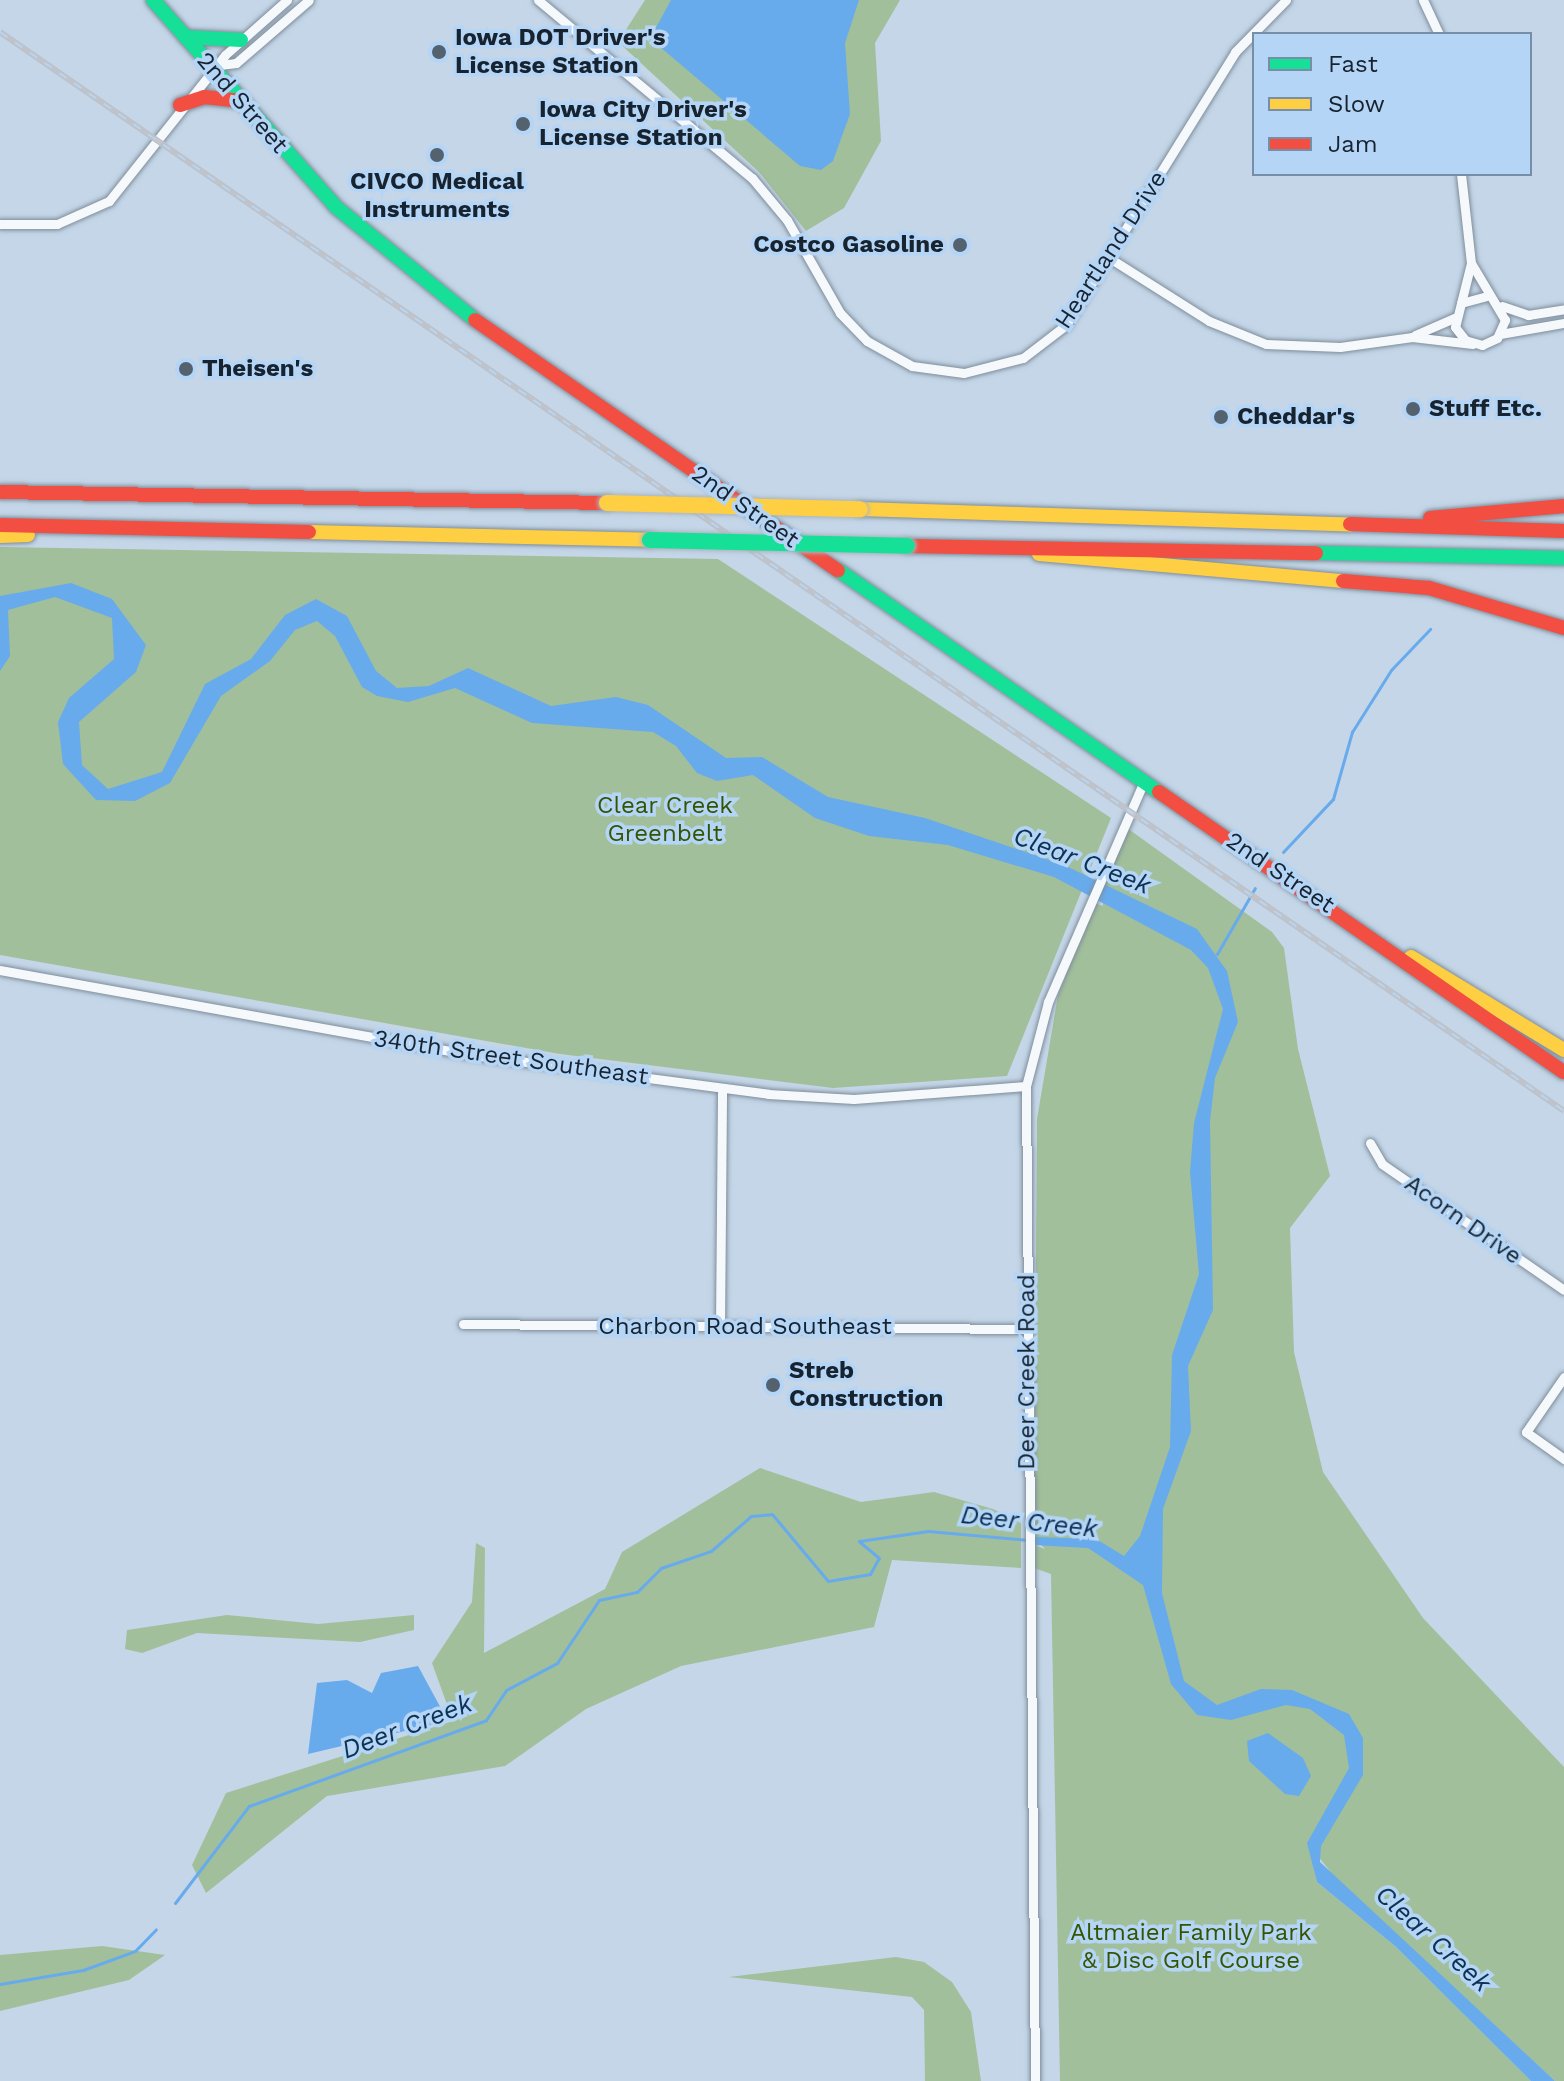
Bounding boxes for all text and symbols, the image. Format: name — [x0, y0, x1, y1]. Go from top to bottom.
place label: Iowa DOT Driver's License Station — [455, 24, 666, 80]
legend — [1252, 32, 1532, 176]
marker: Iowa DOT Driver's License Station — [430, 43, 448, 61]
street label: 2nd Street — [190, 47, 294, 159]
text: Fast — [1328, 50, 1378, 78]
text: Slow — [1328, 90, 1385, 118]
place label: Iowa City Driver's License Station — [539, 96, 748, 152]
marker: Iowa City Driver's License Station — [514, 115, 532, 133]
text: Jam — [1328, 130, 1378, 158]
marker: CIVCO Medical Instruments — [428, 146, 446, 164]
street label: Heartland Drive — [1049, 166, 1173, 334]
place label: CIVCO Medical Instruments — [350, 168, 524, 224]
place label: Costco Gasoline — [753, 231, 944, 259]
marker: Costco Gasoline — [951, 236, 969, 254]
place label: Theisen's — [202, 355, 313, 383]
marker: Theisen's — [177, 360, 195, 378]
place label: Stuff Etc. — [1429, 395, 1542, 423]
marker: Stuff Etc. — [1404, 400, 1422, 418]
place label: Cheddar's — [1237, 403, 1355, 431]
marker: Cheddar's — [1212, 408, 1230, 426]
street label: 2nd Street — [686, 460, 804, 554]
park label: Clear Creek Greenbelt — [597, 792, 733, 848]
water label: Clear Creek — [1008, 820, 1156, 902]
street label: 2nd Street — [1220, 826, 1340, 920]
street label: 340th Street Southeast — [372, 1024, 650, 1092]
street label: Acorn Drive — [1399, 1169, 1527, 1271]
street label: Deer Creek Road — [1013, 1274, 1041, 1470]
street label: Charbon Road Southeast — [598, 1313, 892, 1341]
place label: Streb Construction — [789, 1357, 943, 1413]
marker: Streb Construction — [764, 1376, 782, 1394]
water label: Deer Creek — [959, 1499, 1099, 1545]
water label: Deer Creek — [337, 1688, 477, 1766]
water label: Clear Creek — [1368, 1879, 1498, 1999]
park label: Altmaier Family Park & Disc Golf Course — [1070, 1919, 1312, 1975]

